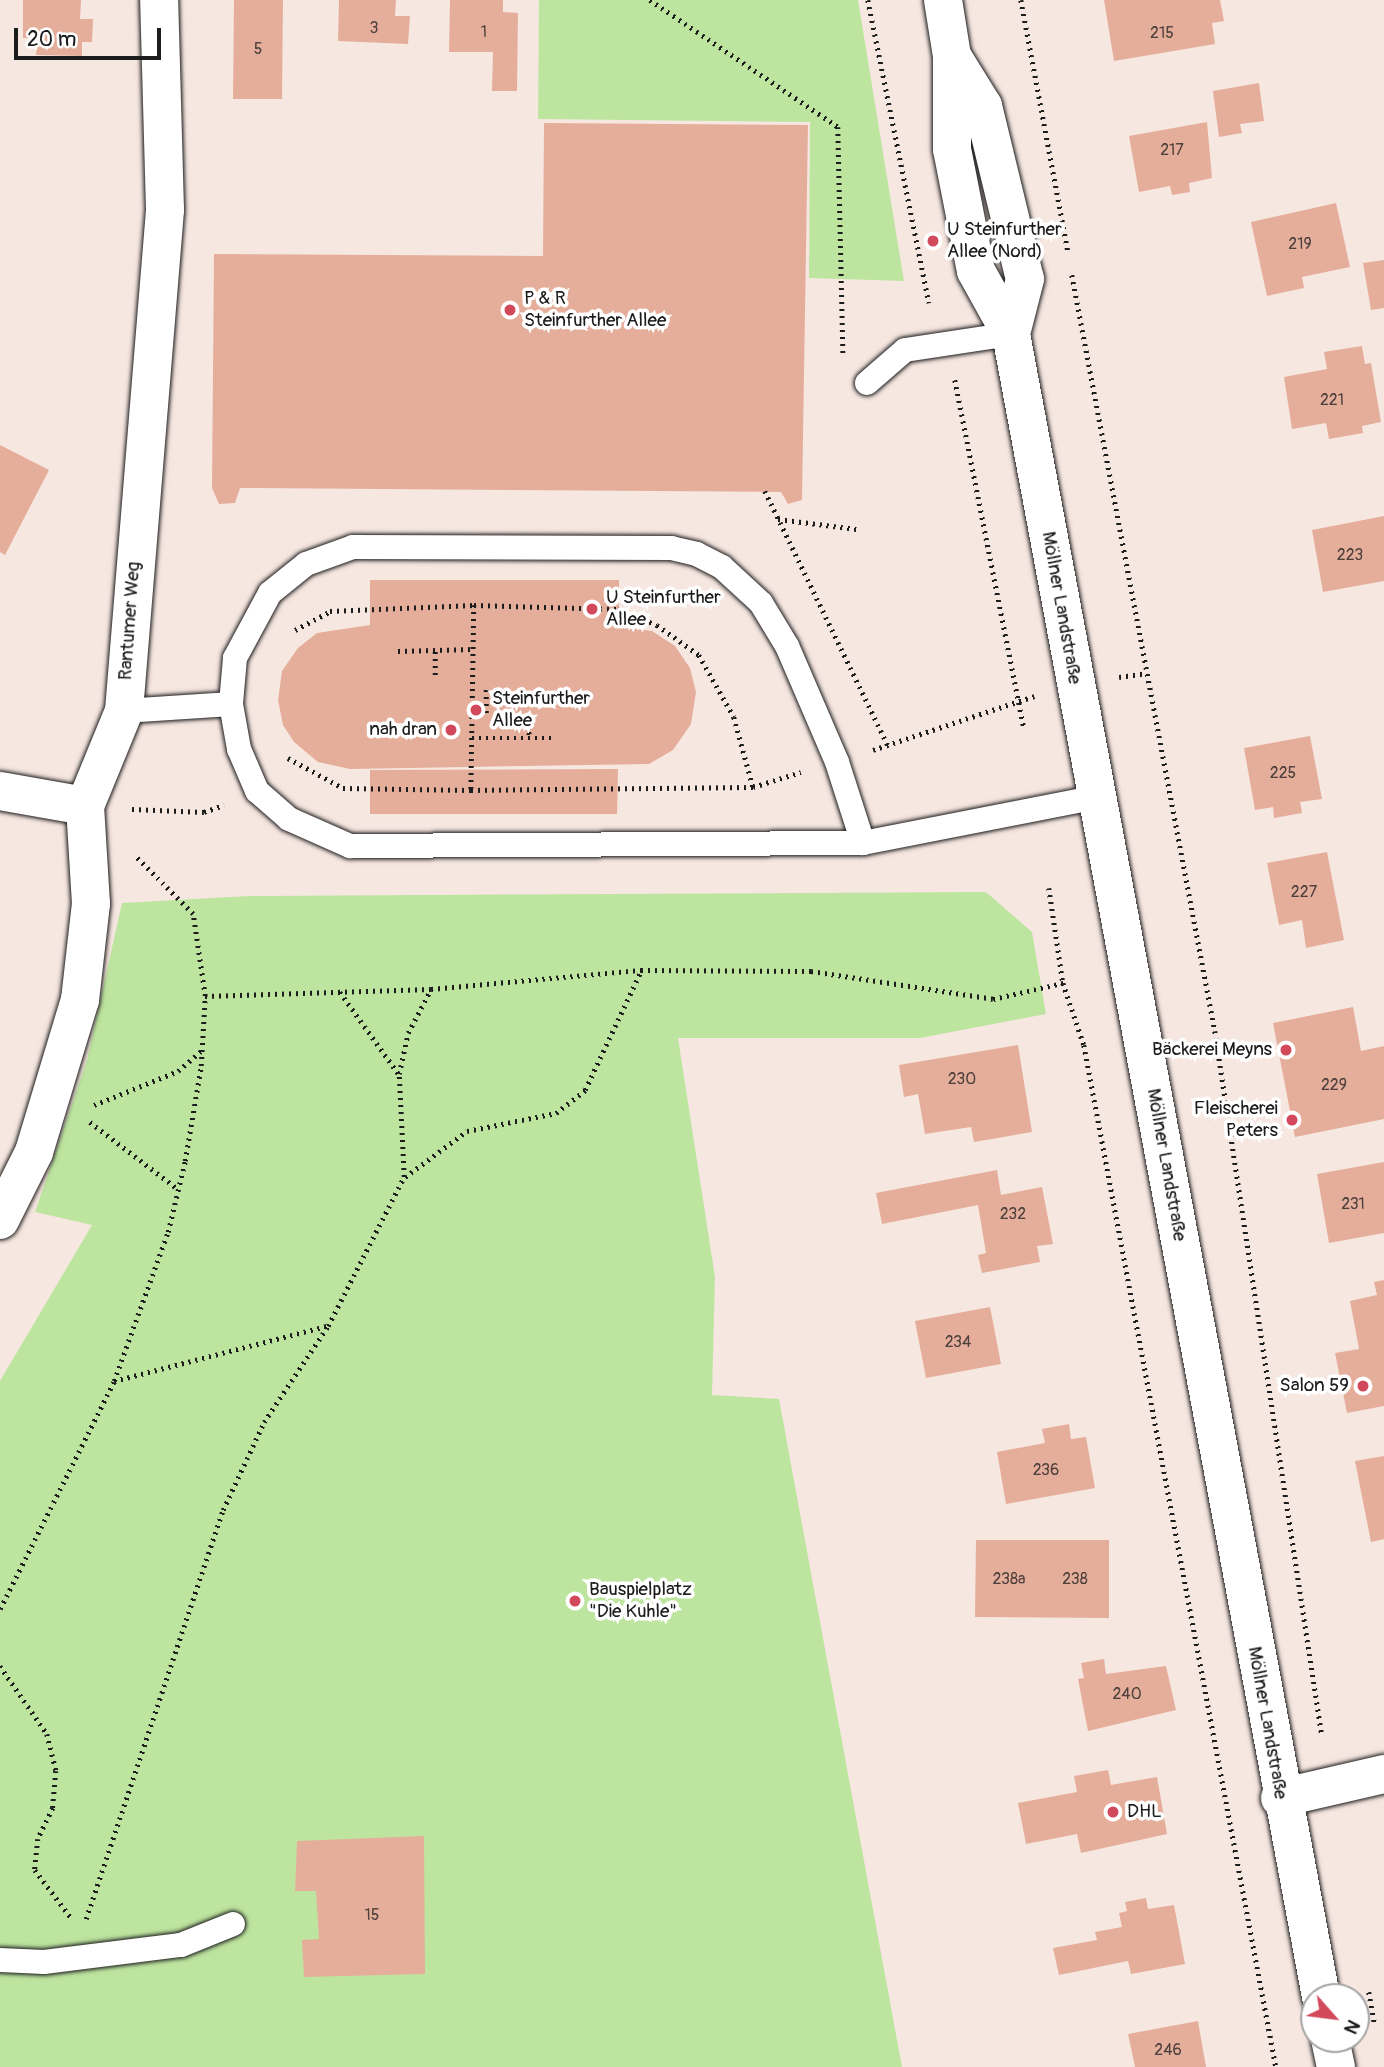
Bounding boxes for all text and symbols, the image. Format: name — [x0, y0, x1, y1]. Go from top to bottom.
scale bar — [18, 14, 164, 58]
house number: 3 — [370, 18, 378, 38]
house number: 1 — [481, 22, 487, 42]
house number: 215 — [1150, 23, 1174, 43]
text: 20 m — [27, 26, 76, 53]
house number: 5 — [254, 39, 262, 59]
house number: 217 — [1160, 140, 1184, 160]
place label: U Steinfurther Allee (Nord) — [947, 219, 1062, 263]
marker: U Steinfurther Allee (Nord) — [925, 233, 941, 249]
house number: 219 — [1288, 234, 1312, 254]
place label: P & R Steinfurther Allee — [524, 288, 666, 332]
marker: P & R Steinfurther Allee — [502, 302, 518, 318]
house number: 221 — [1320, 390, 1344, 410]
street label: Möllner Landstraße — [1036, 530, 1086, 686]
house number: 223 — [1337, 545, 1363, 565]
street label: Rantumer Weg — [114, 561, 146, 681]
place label: U Steinfurther Allee — [606, 587, 721, 631]
marker: U Steinfurther Allee — [584, 601, 600, 617]
place label: Steinfurther Allee — [492, 688, 590, 732]
marker: Steinfurther Allee — [466, 700, 486, 720]
place label: nah dran — [369, 719, 437, 741]
marker: nah dran — [443, 722, 459, 738]
house number: 225 — [1270, 763, 1296, 783]
house number: 227 — [1291, 882, 1317, 902]
place label: Bäckerei Meyns — [1152, 1039, 1272, 1061]
marker: Bäckerei Meyns — [1278, 1042, 1294, 1058]
house number: 230 — [948, 1069, 976, 1089]
house number: 229 — [1321, 1075, 1347, 1095]
street label: Möllner Landstraße — [1141, 1087, 1191, 1243]
place label: Fleischerei Peters — [1194, 1098, 1278, 1142]
marker: Fleischerei Peters — [1284, 1112, 1300, 1128]
house number: 231 — [1341, 1194, 1365, 1214]
house number: 232 — [1000, 1204, 1026, 1224]
house number: 234 — [945, 1332, 971, 1352]
place label: Salon 59 — [1280, 1375, 1349, 1397]
marker: Salon 59 — [1355, 1378, 1371, 1394]
house number: 236 — [1033, 1460, 1059, 1480]
house number: 238a — [993, 1569, 1025, 1589]
house number: 238 — [1062, 1569, 1088, 1589]
place label: Bauspielplatz "Die Kuhle" — [589, 1579, 692, 1623]
marker: Bauspielplatz "Die Kuhle" — [567, 1593, 583, 1609]
street label: Möllner Landstraße — [1242, 1645, 1292, 1801]
house number: 240 — [1112, 1684, 1142, 1704]
place label: DHL — [1127, 1801, 1162, 1823]
marker: DHL — [1105, 1804, 1121, 1820]
house number: 15 — [365, 1905, 379, 1925]
north arrow — [1300, 1983, 1370, 2053]
text: N — [1338, 2016, 1365, 2038]
house number: 246 — [1154, 2040, 1182, 2060]

